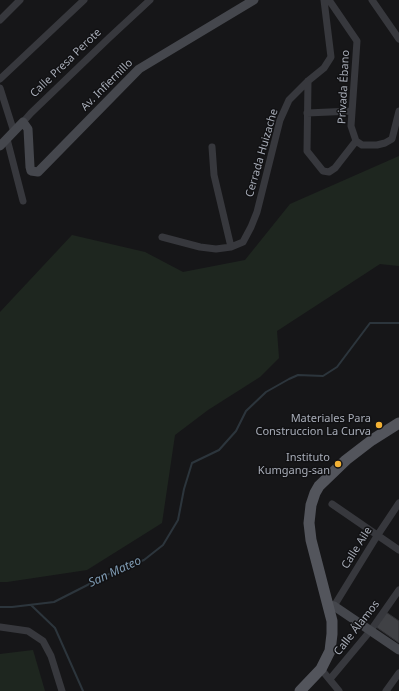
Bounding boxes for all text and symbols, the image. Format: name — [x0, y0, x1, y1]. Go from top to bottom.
street label: Calle Presa Perote — [28, 26, 104, 100]
street label: Privada Ébano — [335, 50, 353, 124]
street label: Av. Infiernillo — [78, 56, 136, 114]
street label: Cerrada Huizache — [243, 107, 281, 199]
place label: Materiales Para Construccion La Curva — [255, 412, 371, 438]
marker: Materiales Para Construccion La Curva — [374, 420, 384, 430]
place label: Instituto Kumgang-san — [258, 451, 330, 477]
marker: Instituto Kumgang-san — [333, 459, 343, 469]
street label: Calle Aile — [339, 525, 375, 571]
water label: San Mateo — [86, 554, 144, 590]
street label: Calle Álamos — [331, 598, 383, 658]

